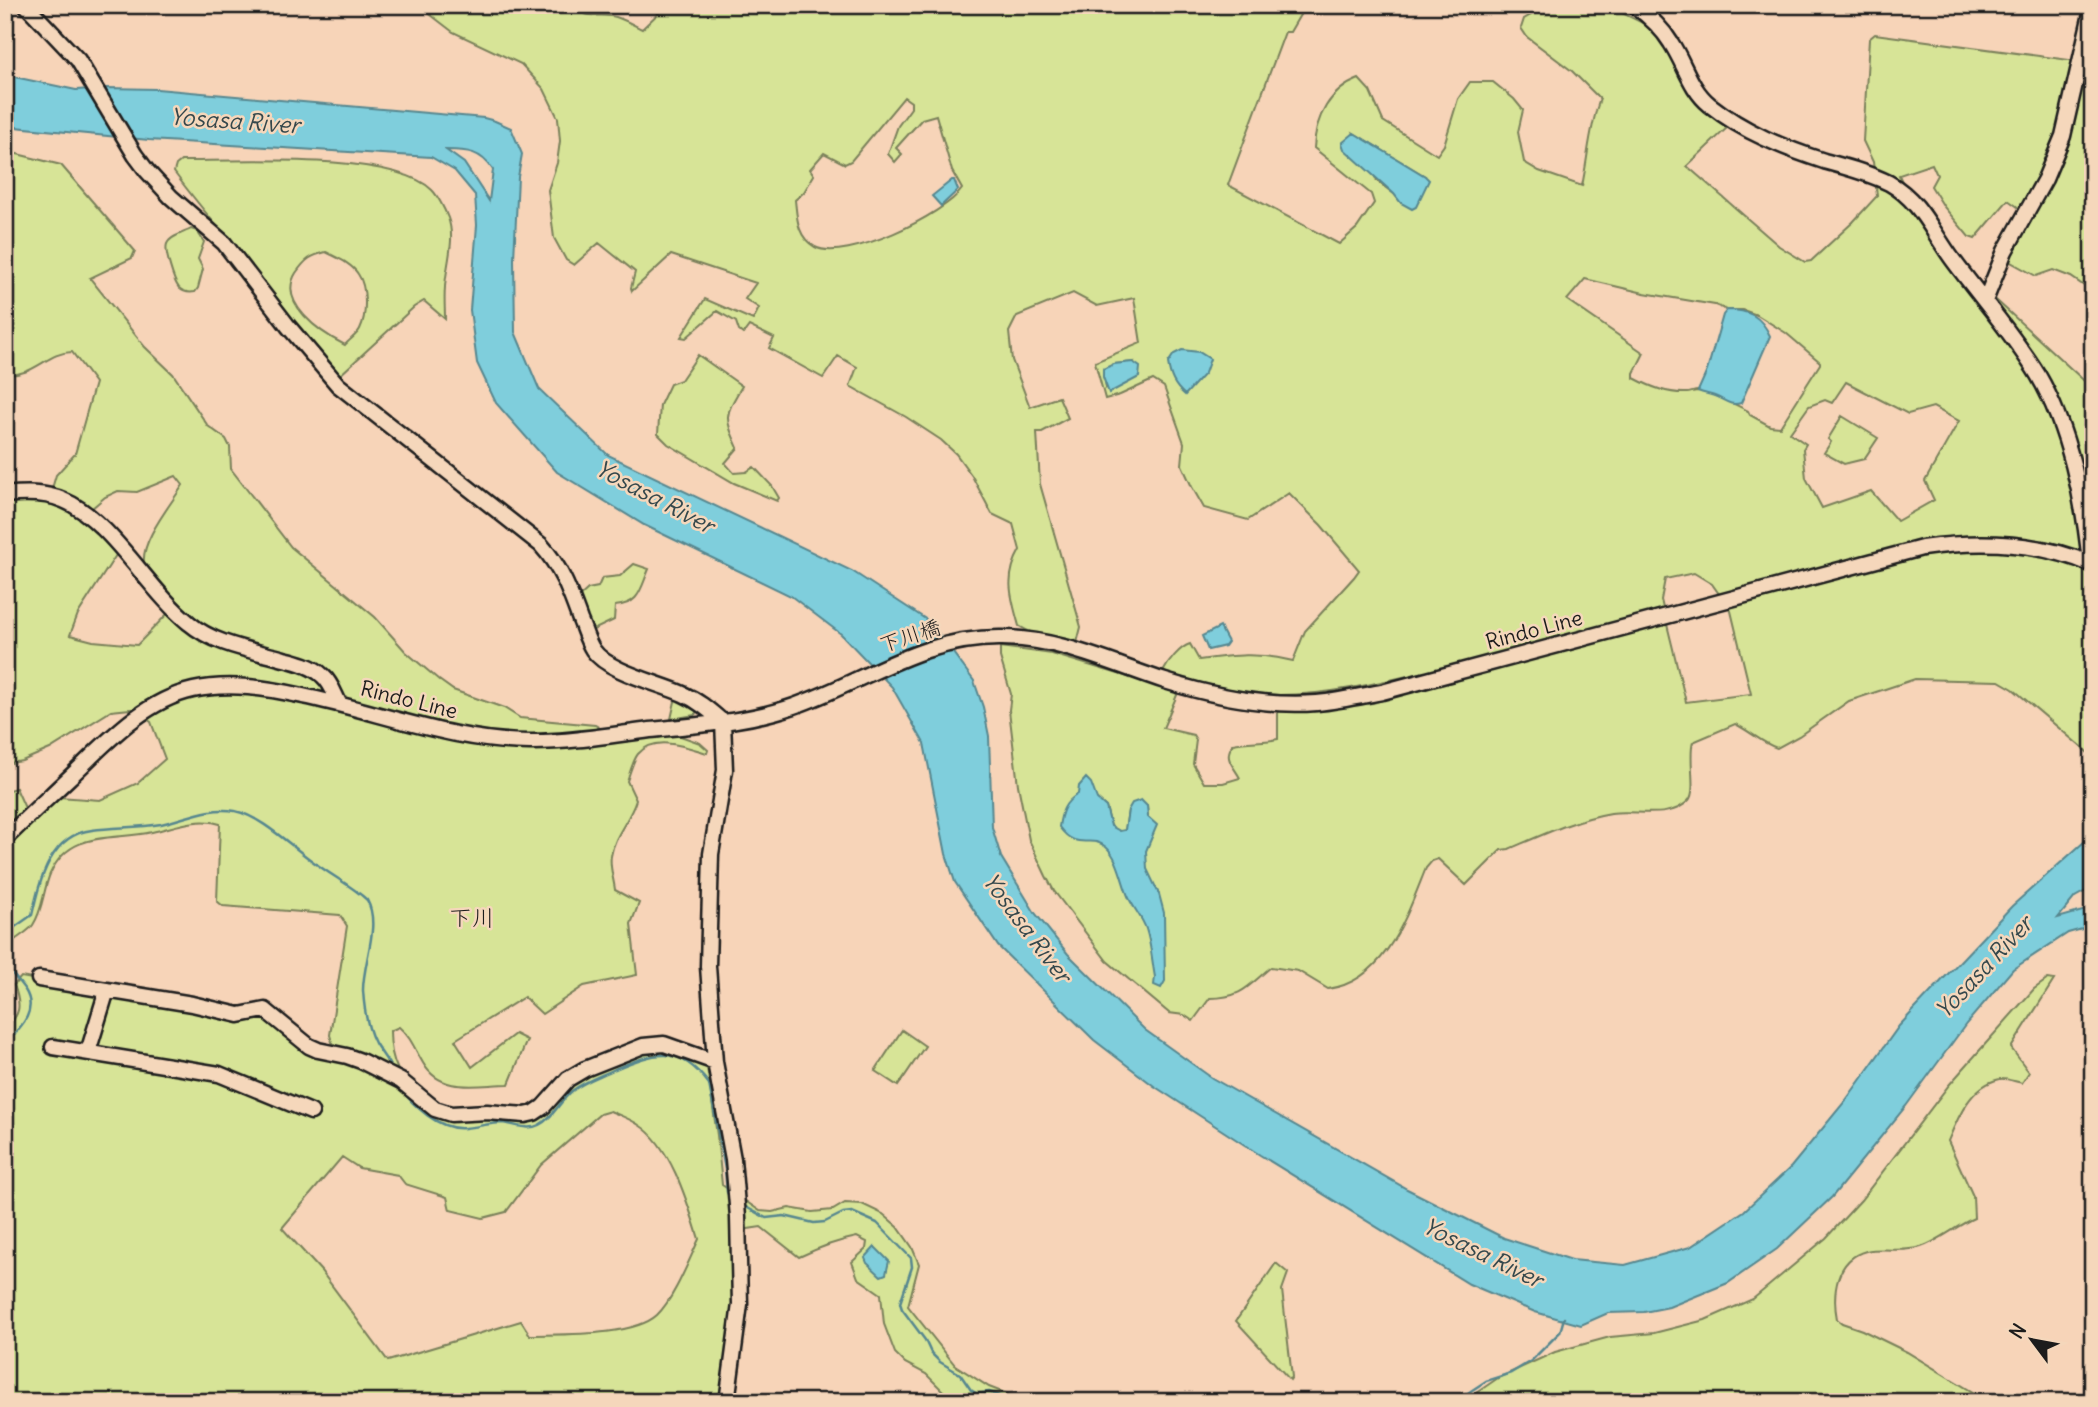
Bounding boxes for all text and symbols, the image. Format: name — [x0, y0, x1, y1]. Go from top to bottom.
water label: Yosasa River — [169, 102, 303, 140]
water label: Yosasa River — [591, 453, 722, 541]
street label: Rindo Line — [1483, 604, 1585, 655]
street label: 下川橋 — [876, 613, 944, 658]
street label: Rindo Line — [358, 674, 460, 725]
water label: Yosasa River — [977, 867, 1080, 990]
district label: 下川 — [449, 903, 495, 932]
water label: Yosasa River — [1929, 907, 2040, 1024]
water label: Yosasa River — [1419, 1211, 1550, 1295]
north arrow — [1996, 1306, 2066, 1376]
text: N — [2004, 1319, 2031, 1343]

